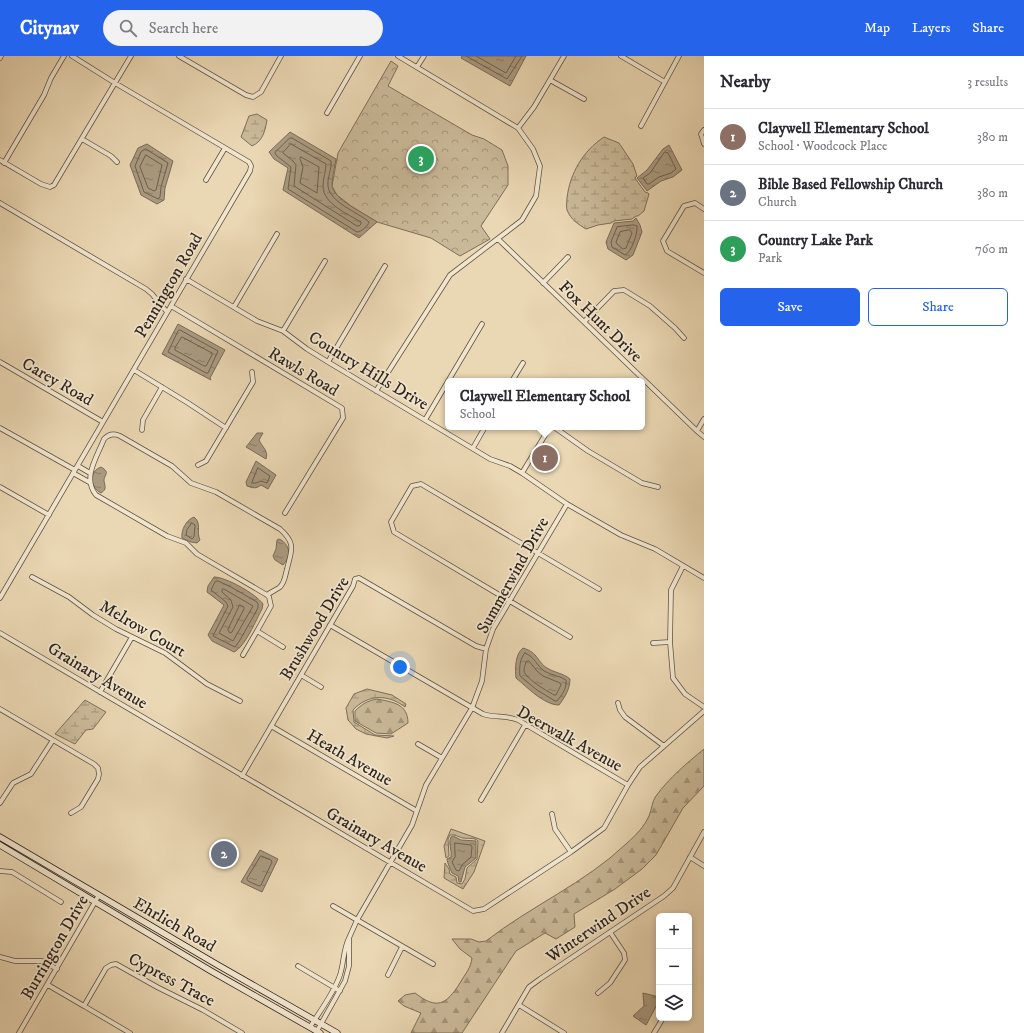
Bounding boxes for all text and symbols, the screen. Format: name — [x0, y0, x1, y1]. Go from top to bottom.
search box — [103, 10, 383, 46]
text: Citynav — [20, 17, 79, 40]
icon: search — [117, 17, 139, 39]
text: Search here — [149, 19, 218, 38]
text: Map — [864, 19, 890, 37]
text: Layers — [912, 19, 950, 37]
text: Share — [972, 19, 1004, 37]
text: Nearby — [720, 71, 770, 93]
text: 3 results — [967, 74, 1008, 90]
text: Claywell Elementary School — [758, 119, 929, 138]
text: 1 — [731, 129, 735, 145]
text: 380 m — [977, 129, 1008, 145]
text: School · Woodcock Place — [758, 138, 887, 154]
pin: 3 — [408, 144, 434, 174]
text: Bible Based Fellowship Church — [758, 175, 943, 194]
text: 2 — [730, 185, 736, 201]
text: 380 m — [977, 185, 1008, 201]
text: Church — [758, 194, 797, 210]
street label: Pennington Road — [130, 229, 208, 342]
text: Country Lake Park — [758, 231, 873, 250]
text: 3 — [731, 241, 735, 257]
text: 760 m — [975, 241, 1008, 257]
text: Park — [758, 250, 782, 266]
street label: Fox Hunt Drive — [554, 276, 647, 367]
button: Save — [720, 288, 860, 326]
button: Share — [868, 288, 1008, 326]
street label: Country Hills Drive — [304, 326, 432, 415]
street label: Rawls Road — [264, 342, 343, 402]
street label: Carey Road — [18, 353, 98, 411]
popup — [445, 378, 645, 430]
text: Claywell Elementary School — [460, 387, 630, 406]
text: School — [460, 406, 495, 422]
pin: 1 — [532, 443, 558, 473]
street label: Summerwind Drive — [472, 513, 554, 638]
street label: Brushwood Drive — [275, 573, 354, 684]
street label: Melrow Court — [95, 595, 190, 663]
street label: Grainary Avenue — [43, 637, 152, 714]
your location — [390, 657, 410, 677]
street label: Deerwalk Avenue — [513, 701, 626, 777]
street label: Heath Avenue — [303, 725, 396, 791]
street label: Grainary Avenue — [322, 802, 431, 878]
pin: 2 — [211, 839, 237, 869]
street label: Winterwind Drive — [541, 882, 655, 969]
street label: Burrington Drive — [16, 891, 94, 1004]
street label: Ehrlich Road — [129, 892, 220, 958]
map controls — [656, 913, 692, 1021]
button: + — [656, 913, 692, 949]
street label: Cypress Trace — [124, 948, 219, 1012]
button: − — [656, 949, 692, 985]
button: layers — [656, 985, 692, 1021]

